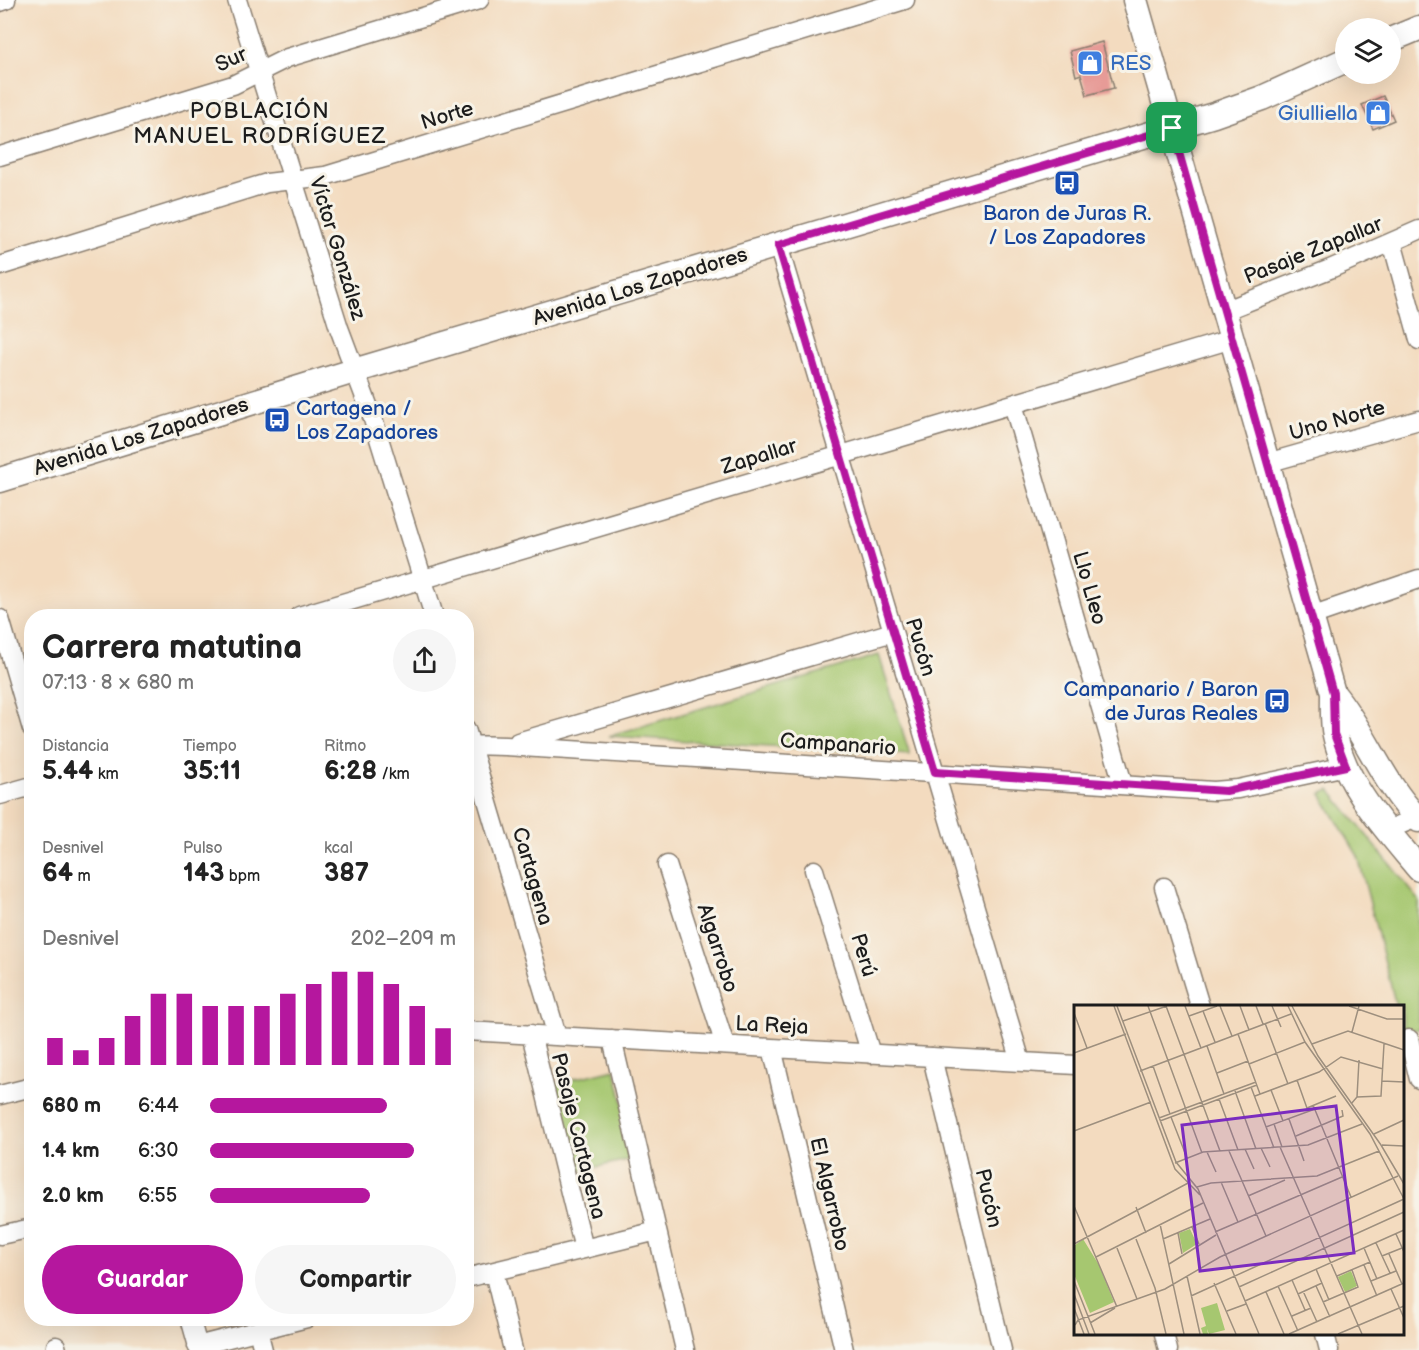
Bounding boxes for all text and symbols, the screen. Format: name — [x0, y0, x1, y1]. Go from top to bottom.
map controls — [1335, 18, 1401, 84]
button: layers — [1335, 18, 1401, 84]
street label: Sur — [212, 41, 251, 77]
shop icon: RES — [1075, 48, 1105, 78]
place label: RES — [1110, 51, 1151, 76]
street label: Norte — [418, 96, 477, 135]
district label: POBLACIÓN MANUEL RODRÍGUEZ — [133, 97, 387, 150]
shop icon: Giulliella — [1363, 98, 1393, 128]
place label: Giulliella — [1278, 101, 1358, 126]
pin — [1146, 102, 1197, 153]
icon: arrive — [1155, 111, 1188, 144]
bus stop icon: Baron de Juras R. / Los Zapadores — [1052, 168, 1082, 198]
street label: Víctor González — [304, 174, 371, 324]
place label: Baron de Juras R. / Los Zapadores — [983, 201, 1151, 250]
street label: Pasaje Zapallar — [1240, 211, 1386, 290]
street label: Avenida Los Zapadores — [530, 242, 751, 331]
street label: Avenida Los Zapadores — [31, 392, 252, 481]
street label: Uno Norte — [1286, 395, 1388, 446]
place label: Cartagena / Los Zapadores — [296, 396, 438, 445]
bus stop icon: Cartagena / Los Zapadores — [262, 405, 292, 435]
street label: Zapallar — [717, 433, 800, 480]
street label: Llo Lleo — [1067, 549, 1112, 628]
street label: Pucón — [900, 615, 941, 679]
text: Carrera matutina — [42, 628, 302, 668]
button: share — [393, 629, 456, 692]
text: 07:13 · 8 × 680 m — [42, 671, 194, 695]
place label: Campanario / Baron de Juras Reales — [1064, 677, 1258, 726]
bus stop icon: Campanario / Baron de Juras Reales — [1262, 686, 1292, 716]
street label: Campanario — [779, 728, 897, 761]
text: Distancia — [42, 737, 109, 756]
text: Tiempo — [183, 737, 237, 756]
text: Ritmo — [324, 737, 366, 756]
text: 5.44 — [42, 756, 93, 787]
text: 35:11 — [183, 756, 241, 787]
text: 6:28 — [324, 756, 377, 787]
text: km — [93, 765, 119, 784]
text: /km — [377, 765, 410, 784]
street label: Cartagena — [507, 824, 558, 928]
text: Desnivel — [42, 839, 104, 858]
text: Pulso — [183, 839, 223, 858]
text: kcal — [324, 839, 353, 858]
text: 64 — [42, 858, 73, 889]
text: 143 — [183, 858, 224, 889]
text: 387 — [324, 858, 369, 889]
text: m — [73, 867, 91, 886]
text: bpm — [224, 867, 260, 886]
street label: Algarrobo — [691, 901, 744, 996]
text: Desnivel — [42, 927, 119, 951]
text: 202–209 m — [350, 927, 456, 951]
street label: Perú — [845, 930, 882, 980]
inset map — [1074, 1005, 1404, 1335]
street label: La Reja — [735, 1011, 809, 1040]
street label: Pasaje Cartagena — [546, 1050, 611, 1222]
text: 680 m — [42, 1094, 101, 1118]
text: 6:44 — [138, 1094, 179, 1118]
street label: El Algarrobo — [804, 1135, 855, 1254]
text: 1.4 km — [42, 1139, 100, 1163]
text: 6:30 — [138, 1139, 178, 1163]
street label: Pucón — [970, 1166, 1007, 1230]
text: 2.0 km — [42, 1184, 104, 1208]
text: 6:55 — [138, 1184, 177, 1208]
button: Guardar — [42, 1245, 243, 1314]
button: Compartir — [255, 1245, 456, 1314]

